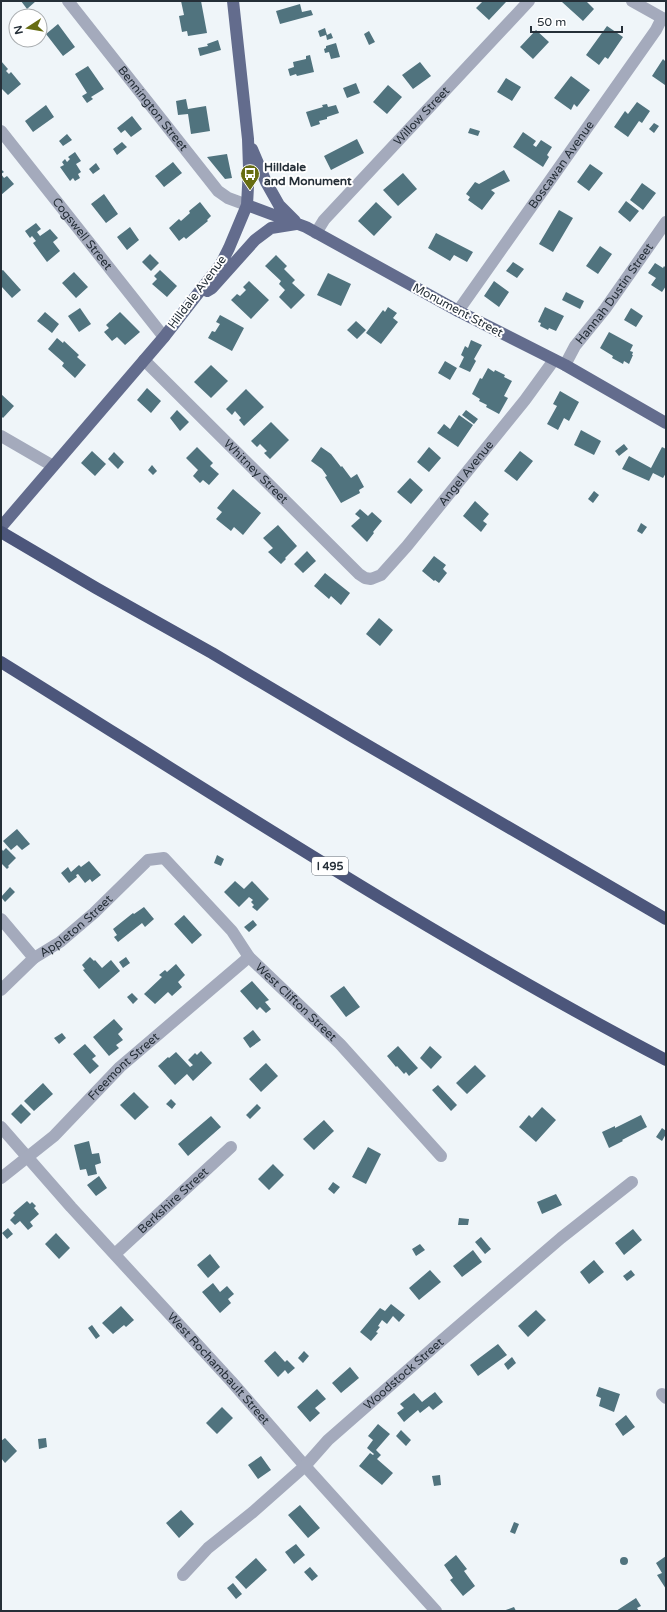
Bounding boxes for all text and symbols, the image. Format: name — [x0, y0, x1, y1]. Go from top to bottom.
north arrow — [8, 8, 48, 48]
scale bar — [531, 8, 622, 34]
text: 50 m — [537, 15, 566, 29]
text: N — [11, 24, 26, 36]
street label: Bennington Street — [115, 63, 191, 154]
street label: Willow Street — [391, 83, 453, 148]
street label: Boscawan Avenue — [525, 118, 597, 211]
place label: Hilldale and Monument — [264, 160, 352, 188]
bus stop icon: Hilldale and Monument — [239, 163, 261, 191]
street label: Cogswell Street — [49, 195, 115, 273]
street label: Hannah Dustin Street — [572, 240, 656, 347]
street label: Hilldale Avenue — [165, 252, 229, 331]
street label: Monument Street — [410, 280, 506, 340]
street label: Whitney Street — [221, 437, 291, 507]
street label: Angel Avenue — [435, 438, 496, 509]
road number: I 495 — [312, 857, 348, 875]
street label: Appleton Street — [37, 892, 116, 960]
street label: West Clifton Street — [253, 960, 340, 1044]
street label: Freemont Street — [85, 1030, 162, 1103]
street label: Berkshire Street — [135, 1164, 212, 1236]
street label: West Rochambault Street — [165, 1310, 273, 1428]
street label: Woodstock Street — [361, 1335, 447, 1413]

